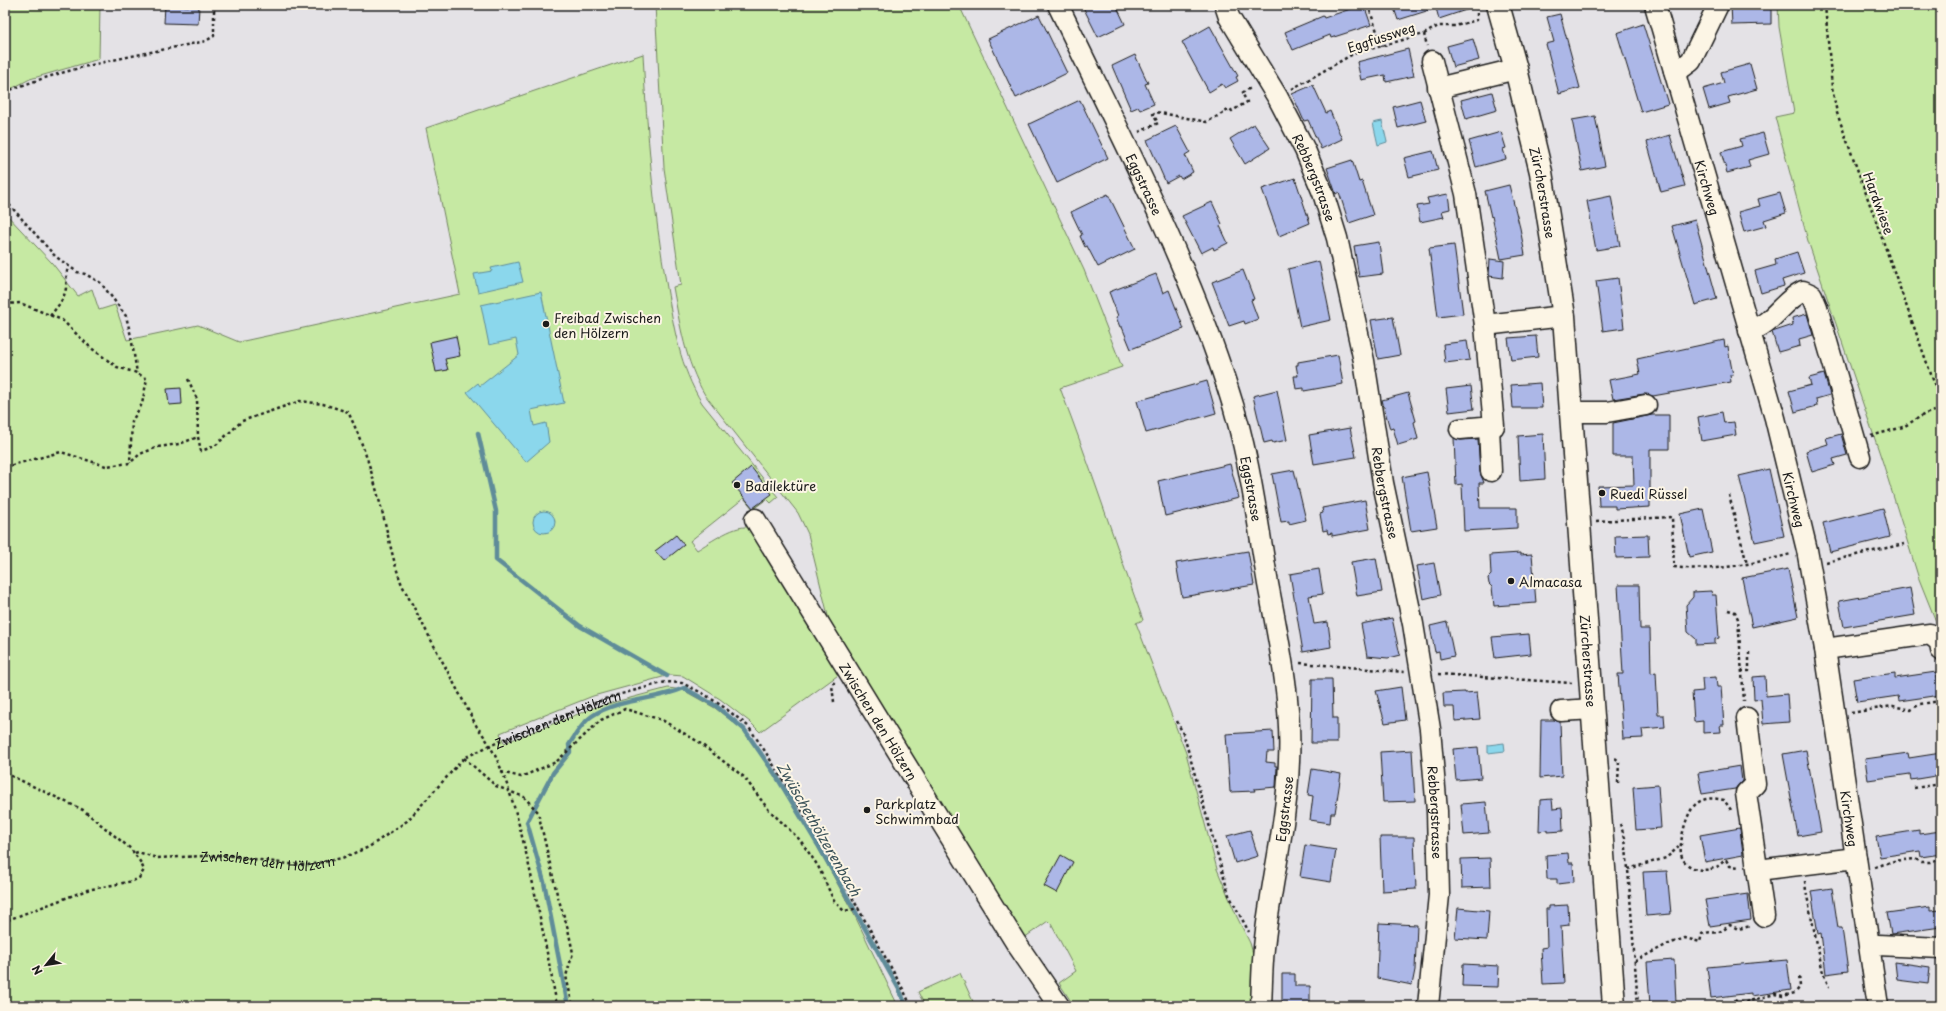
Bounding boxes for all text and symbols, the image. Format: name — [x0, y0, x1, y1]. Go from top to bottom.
street label: Eggfussweg — [1345, 17, 1417, 57]
street label: Rebbergstrasse — [1288, 130, 1341, 224]
street label: Zürcherstrasse — [1526, 145, 1561, 240]
street label: Eggstrasse — [1122, 150, 1167, 218]
street label: Kirchweg — [1691, 157, 1725, 217]
street label: Hardwiese — [1859, 169, 1899, 237]
place label: Freibad Zwischen den Hölzern — [554, 308, 661, 342]
marker: Freibad Zwischen den Hölzern — [541, 319, 551, 329]
street label: Rebbergstrasse — [1368, 445, 1404, 541]
street label: Eggstrasse — [1237, 454, 1267, 523]
street label: Kirchweg — [1779, 470, 1811, 530]
place label: Badilektüre — [745, 476, 816, 495]
marker: Badilektüre — [732, 480, 742, 490]
place label: Ruedi Rüssel — [1610, 484, 1687, 503]
marker: Ruedi Rüssel — [1597, 488, 1607, 498]
place label: Almacasa — [1519, 572, 1583, 591]
marker: Almacasa — [1506, 576, 1516, 586]
street label: Zürcherstrasse — [1576, 614, 1602, 708]
street label: Zwischen den Hölzern — [836, 658, 923, 784]
street label: Zwischen den Hölzern — [491, 685, 623, 753]
water label: Zwüschethölzerenbach — [772, 758, 866, 901]
street label: Rebbergstrasse — [1424, 765, 1448, 859]
street label: Eggstrasse — [1271, 775, 1297, 843]
street label: Kirchweg — [1837, 789, 1864, 848]
place label: Parkplatz Schwimmbad — [875, 794, 959, 828]
marker: Parkplatz Schwimmbad — [862, 805, 872, 815]
street label: Zwischen den Hölzern — [200, 845, 336, 875]
north arrow — [26, 945, 66, 985]
text: N — [27, 962, 46, 978]

